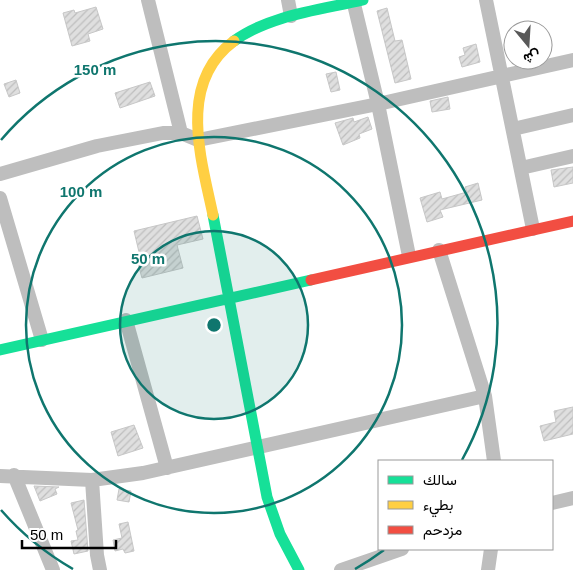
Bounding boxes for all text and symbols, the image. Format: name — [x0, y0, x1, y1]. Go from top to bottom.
north arrow — [503, 20, 553, 70]
text: ش — [521, 46, 542, 68]
text: 150 m — [74, 61, 116, 78]
text: 100 m — [60, 183, 102, 200]
text: 50 m — [131, 250, 165, 267]
centre of rings — [205, 316, 223, 334]
legend — [378, 460, 553, 550]
text: سالك — [423, 471, 457, 488]
text: بطيء — [423, 496, 453, 518]
scale bar — [22, 518, 116, 550]
text: مزدحم — [423, 521, 462, 540]
text: 50 m — [30, 526, 63, 543]

